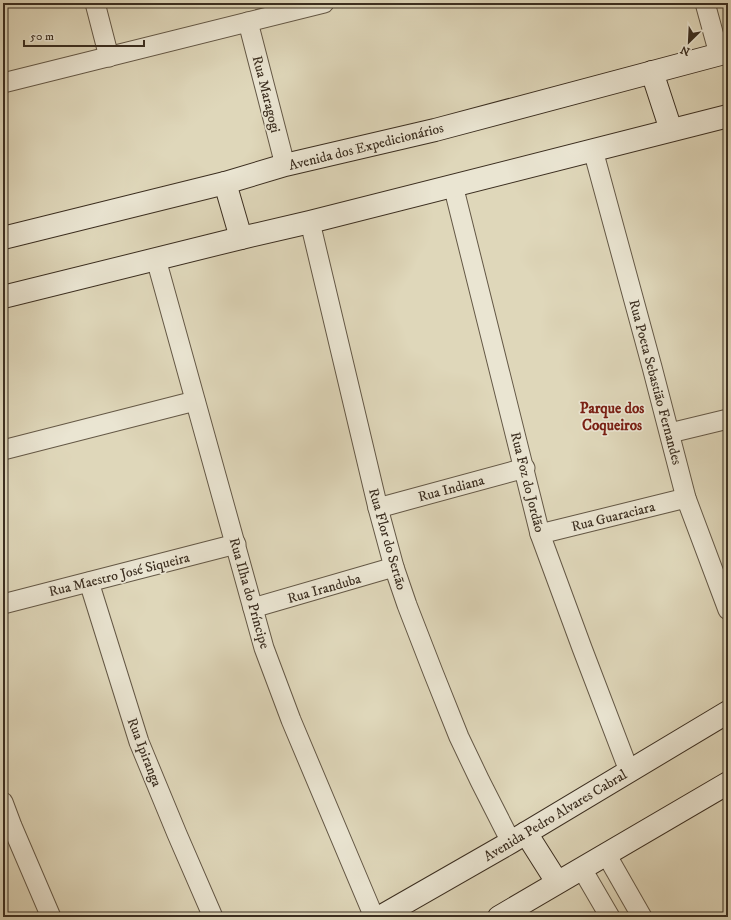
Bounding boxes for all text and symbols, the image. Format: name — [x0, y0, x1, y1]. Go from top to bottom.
scale bar — [24, 22, 144, 48]
north arrow — [669, 22, 709, 62]
text: 50 m — [30, 29, 54, 44]
text: N — [678, 42, 692, 58]
street label: Rua Maragogi — [248, 54, 284, 135]
street label: Avenida dos Expedicionários — [287, 119, 446, 175]
street label: Rua Poeta Sebastião Fernandes — [624, 298, 686, 467]
district label: Parque dos Coqueiros — [580, 399, 644, 436]
street label: Rua Foz do Jordão — [506, 430, 548, 534]
street label: Rua Indiana — [416, 471, 486, 506]
street label: Rua Flor do Sertão — [364, 486, 410, 592]
street label: Rua Guaraciara — [570, 498, 657, 536]
street label: Rua Ilha do Príncipe — [225, 536, 274, 651]
street label: Rua Maestro José Siqueira — [47, 549, 192, 601]
street label: Rua Iranduba — [286, 570, 363, 608]
street label: Rua Ipiranga — [123, 715, 165, 789]
street label: Avenida Pedro Alvares Cabral — [481, 765, 631, 866]

